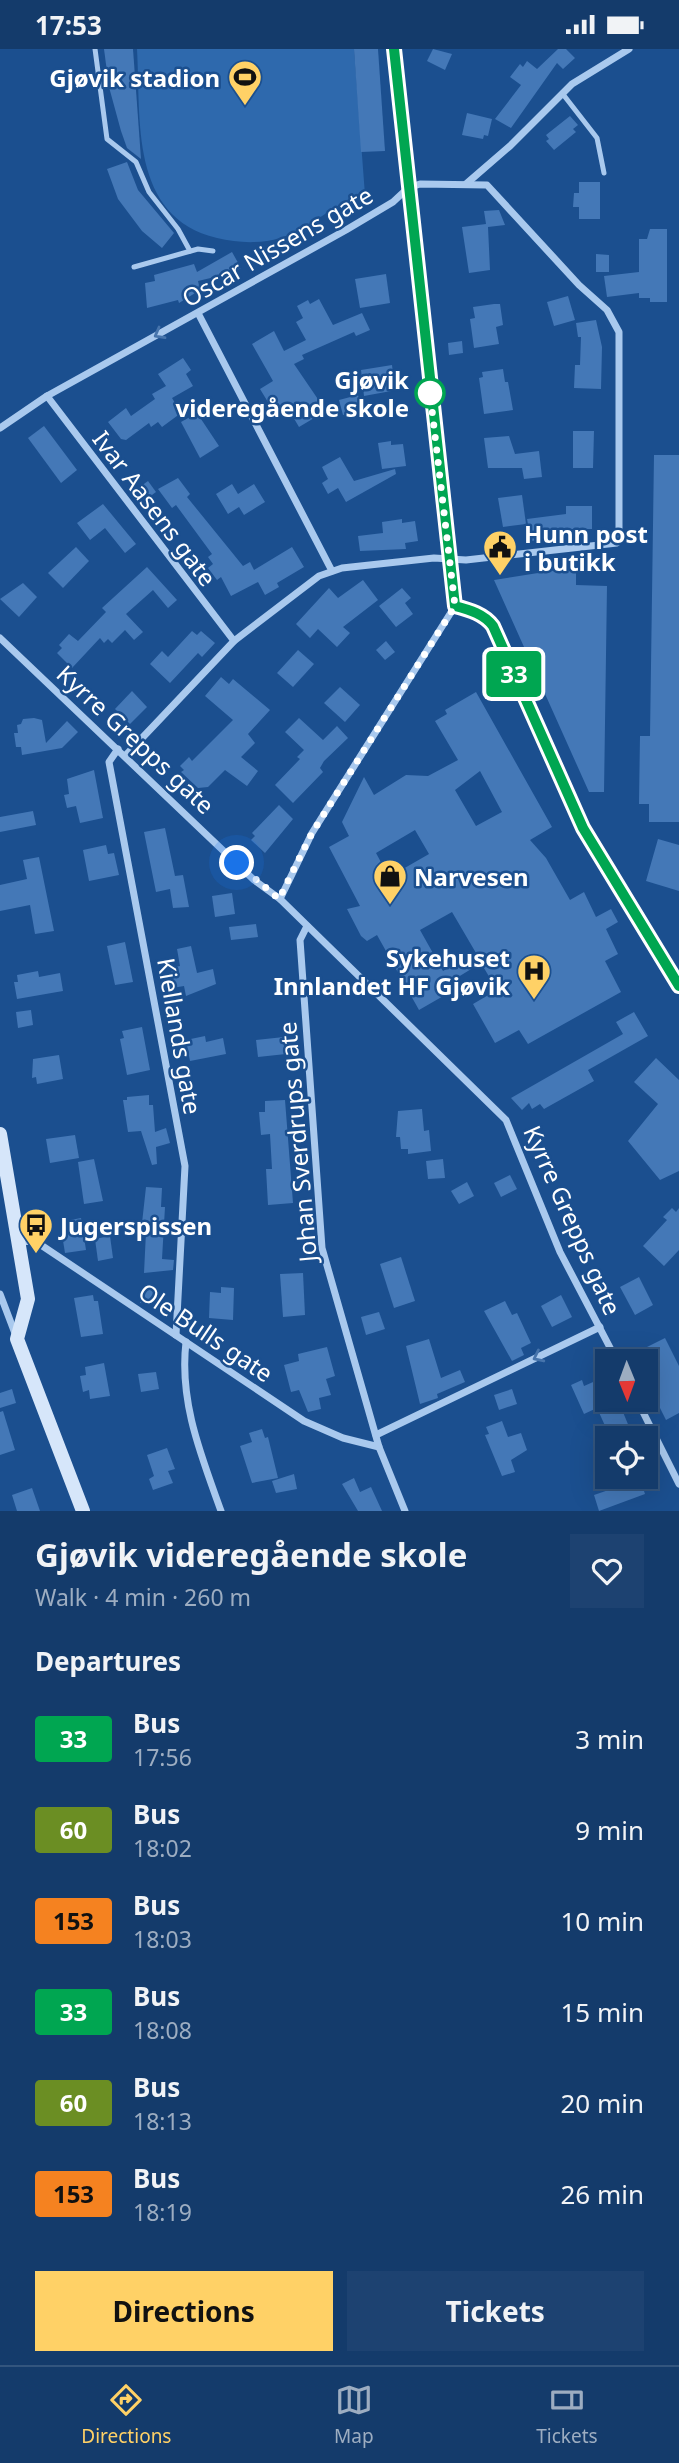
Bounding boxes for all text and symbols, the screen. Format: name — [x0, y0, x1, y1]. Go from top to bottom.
text: 17:53 — [35, 7, 102, 43]
sports icon: Gjøvik stadion — [226, 58, 264, 107]
place label: Gjøvik stadion — [49, 61, 220, 94]
street label: Oscar Nissens gate — [176, 178, 378, 314]
one-way arrow — [154, 326, 166, 339]
place label: Gjøvik videregående skole — [175, 363, 409, 424]
marker: Gjøvik videregående skole — [415, 378, 445, 408]
street label: Ivar Aasens gate — [86, 423, 224, 593]
place label: Hunn post i butikk — [524, 517, 648, 578]
public building icon: Hunn post i butikk — [481, 528, 519, 577]
line badge: 33 — [482, 651, 546, 697]
street label: Kyrre Grepps gate — [50, 657, 222, 821]
text: 33 — [500, 657, 528, 690]
your location — [219, 845, 254, 880]
shop icon: Narvesen — [371, 857, 409, 906]
place label: Narvesen — [414, 860, 529, 893]
place label: Sykehuset Innlandet HF Gjøvik — [274, 941, 510, 1002]
hospital icon: Sykehuset Innlandet HF Gjøvik — [515, 952, 553, 1001]
street label: Kiellands gate — [150, 955, 210, 1117]
street label: Johan Sverdrups gate — [270, 1020, 324, 1266]
street label: Kyrre Grepps gate — [516, 1120, 630, 1320]
bus stop icon: Jugerspissen — [17, 1206, 55, 1255]
place label: Jugerspissen — [58, 1209, 212, 1242]
street label: Ole Bulls gate — [132, 1275, 280, 1389]
one-way arrow — [533, 1348, 545, 1362]
north arrow — [595, 1349, 658, 1412]
map controls — [595, 1349, 658, 1489]
button: locate — [595, 1426, 658, 1489]
text: Gjøvik videregående skole — [35, 1532, 467, 1577]
button: heart — [570, 1534, 644, 1608]
text: Walk · 4 min · 260 m — [35, 1581, 251, 1613]
text: Departures — [35, 1643, 181, 1679]
text: Bus — [133, 1705, 180, 1741]
text: 3 min — [575, 1721, 644, 1757]
text: 33 — [60, 1722, 87, 1755]
text: 17:56 — [133, 1741, 192, 1773]
text: Bus — [133, 1796, 180, 1832]
text: 9 min — [575, 1812, 644, 1848]
text: 60 — [60, 1813, 87, 1846]
text: 18:02 — [133, 1832, 192, 1864]
text: Bus — [133, 1887, 180, 1923]
text: 10 min — [560, 1903, 644, 1939]
text: 153 — [53, 1904, 94, 1937]
text: 18:03 — [133, 1923, 192, 1955]
text: Bus — [133, 1978, 180, 2014]
text: 15 min — [560, 1994, 644, 2030]
text: 33 — [60, 1995, 87, 2028]
text: 18:08 — [133, 2014, 192, 2046]
text: Bus — [133, 2069, 180, 2105]
text: 20 min — [560, 2085, 644, 2121]
text: 60 — [60, 2086, 87, 2119]
text: 18:13 — [133, 2105, 192, 2137]
text: Bus — [133, 2160, 180, 2196]
text: 26 min — [560, 2176, 644, 2212]
text: 153 — [53, 2177, 94, 2210]
text: 18:19 — [133, 2196, 192, 2228]
button: Directions — [35, 2271, 333, 2351]
button: Tickets — [347, 2271, 644, 2351]
tab: Directions — [81, 2381, 171, 2449]
tab: Map — [334, 2381, 374, 2449]
tab: Tickets — [536, 2381, 598, 2449]

